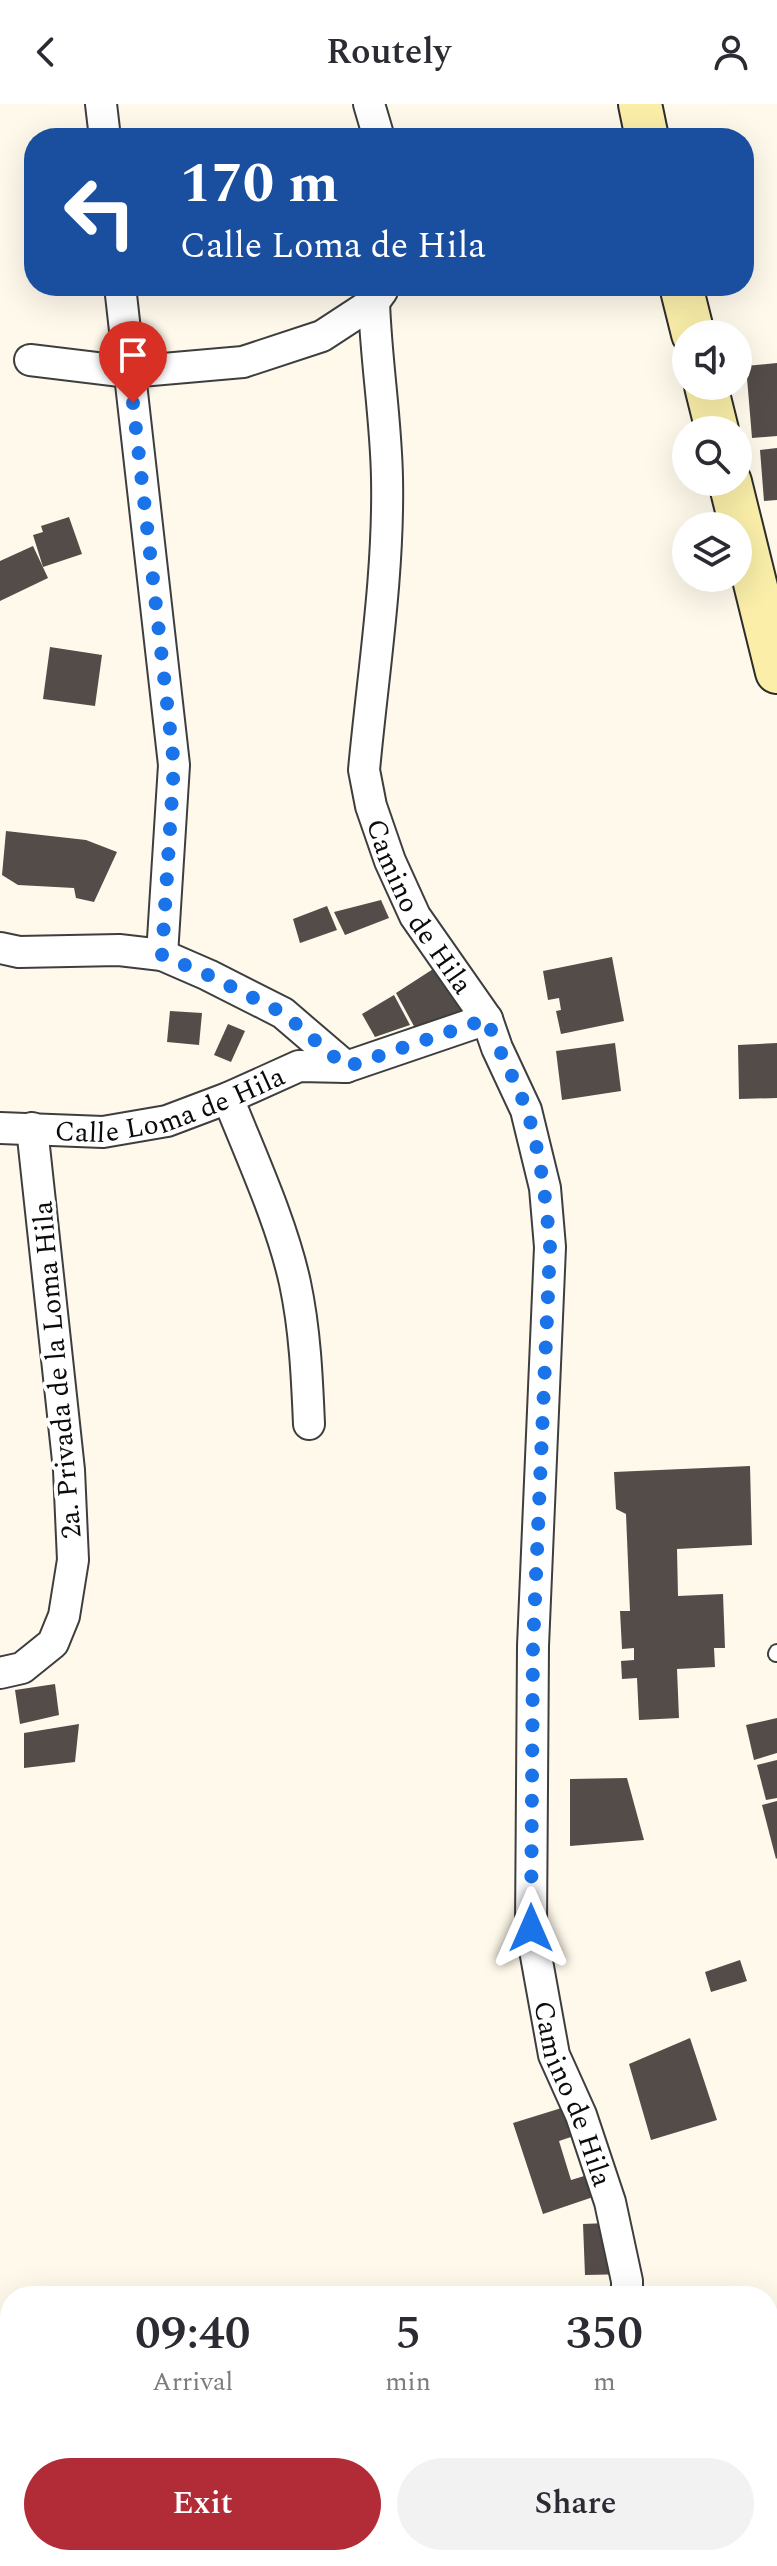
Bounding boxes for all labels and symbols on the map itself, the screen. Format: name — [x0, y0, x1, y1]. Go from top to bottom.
pin — [99, 321, 167, 403]
street label: Camino de Hila — [354, 813, 483, 1004]
street label: Calle Loma de Hila — [54, 1055, 292, 1155]
street label: 2a. Privada de la Loma Hila — [21, 1199, 94, 1540]
position arrow — [489, 1886, 573, 1970]
street label: Camino de Hila — [522, 1997, 623, 2193]

